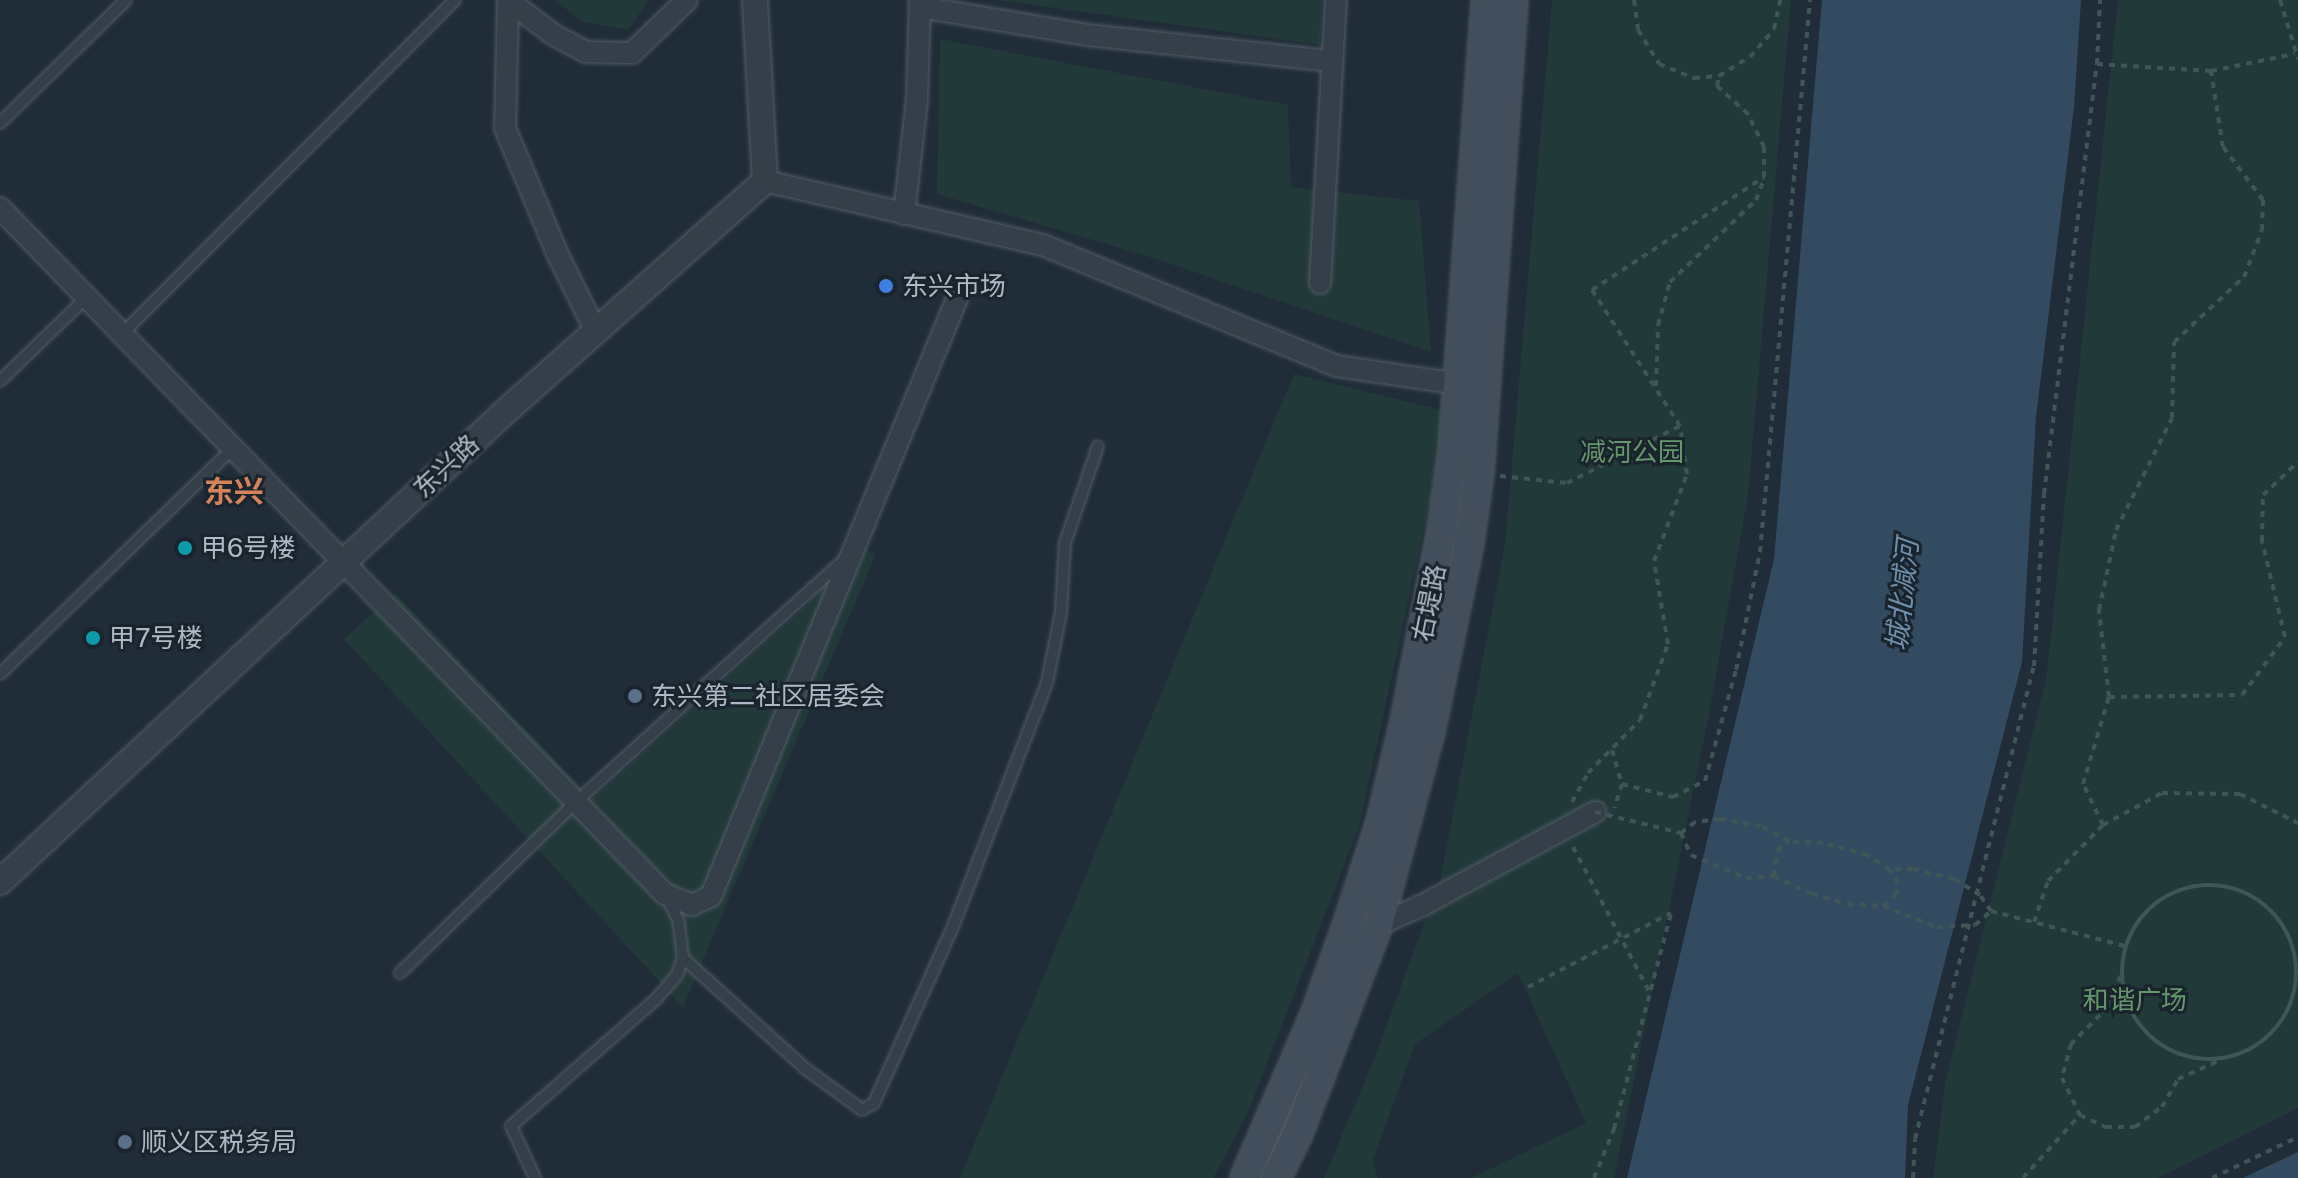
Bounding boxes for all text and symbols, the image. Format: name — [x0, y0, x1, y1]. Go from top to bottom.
place label: 东兴市场 — [902, 270, 1006, 302]
marker: 东兴市场 — [877, 277, 895, 295]
street label: 东兴路 — [407, 428, 485, 504]
park label: 减河公园 — [1580, 436, 1684, 468]
district label: 东兴 — [204, 473, 264, 509]
place label: 甲6号楼 — [201, 532, 295, 564]
water label: 城北减河 — [1879, 538, 1925, 652]
marker: 甲6号楼 — [176, 539, 194, 557]
street label: 右堤路 — [1406, 562, 1452, 644]
place label: 甲7号楼 — [109, 622, 203, 654]
marker: 甲7号楼 — [84, 629, 102, 647]
place label: 东兴第二社区居委会 — [651, 680, 885, 712]
marker: 东兴第二社区居委会 — [626, 687, 644, 705]
park label: 和谐广场 — [2083, 984, 2187, 1016]
place label: 顺义区税务局 — [141, 1126, 297, 1158]
marker: 顺义区税务局 — [116, 1133, 134, 1151]

